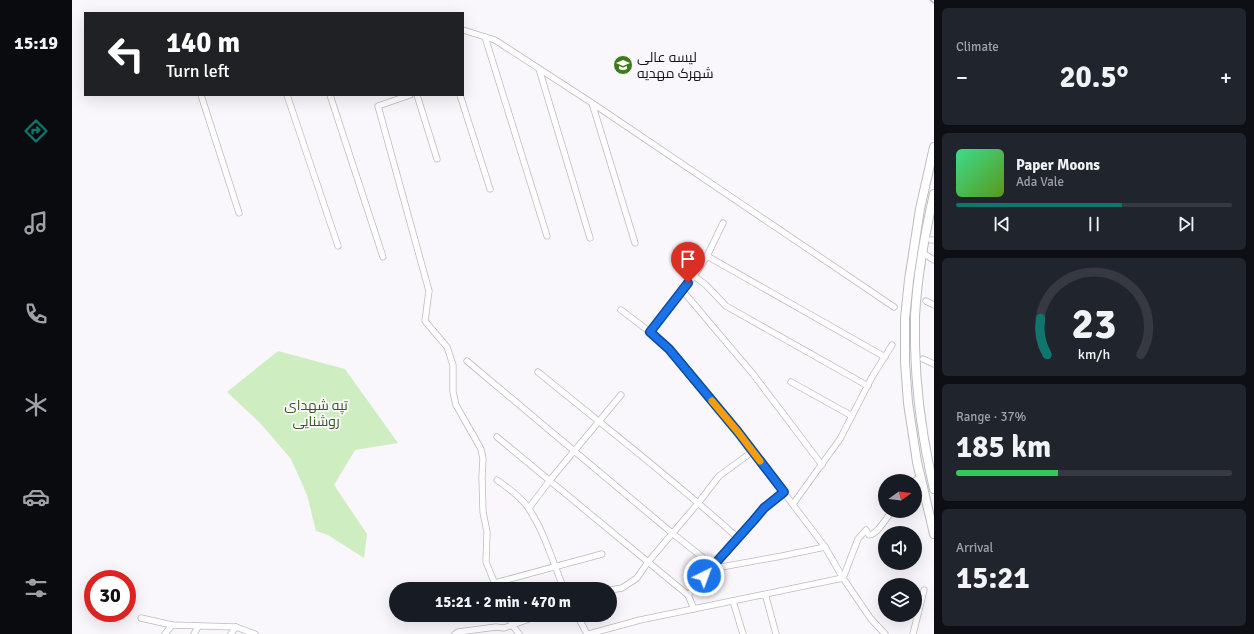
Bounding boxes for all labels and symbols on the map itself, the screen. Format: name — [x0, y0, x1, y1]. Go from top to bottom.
place label: لیسه عالی شهرک مهدیه — [637, 49, 714, 82]
school or university icon: لیسه عالی شهرک مهدیه — [612, 54, 634, 76]
pin — [671, 242, 705, 283]
park label: تپه شهدای روشنایی — [284, 397, 348, 430]
north arrow — [878, 474, 922, 518]
position arrow — [683, 555, 725, 597]
speed limit sign: 30 — [84, 570, 136, 622]

